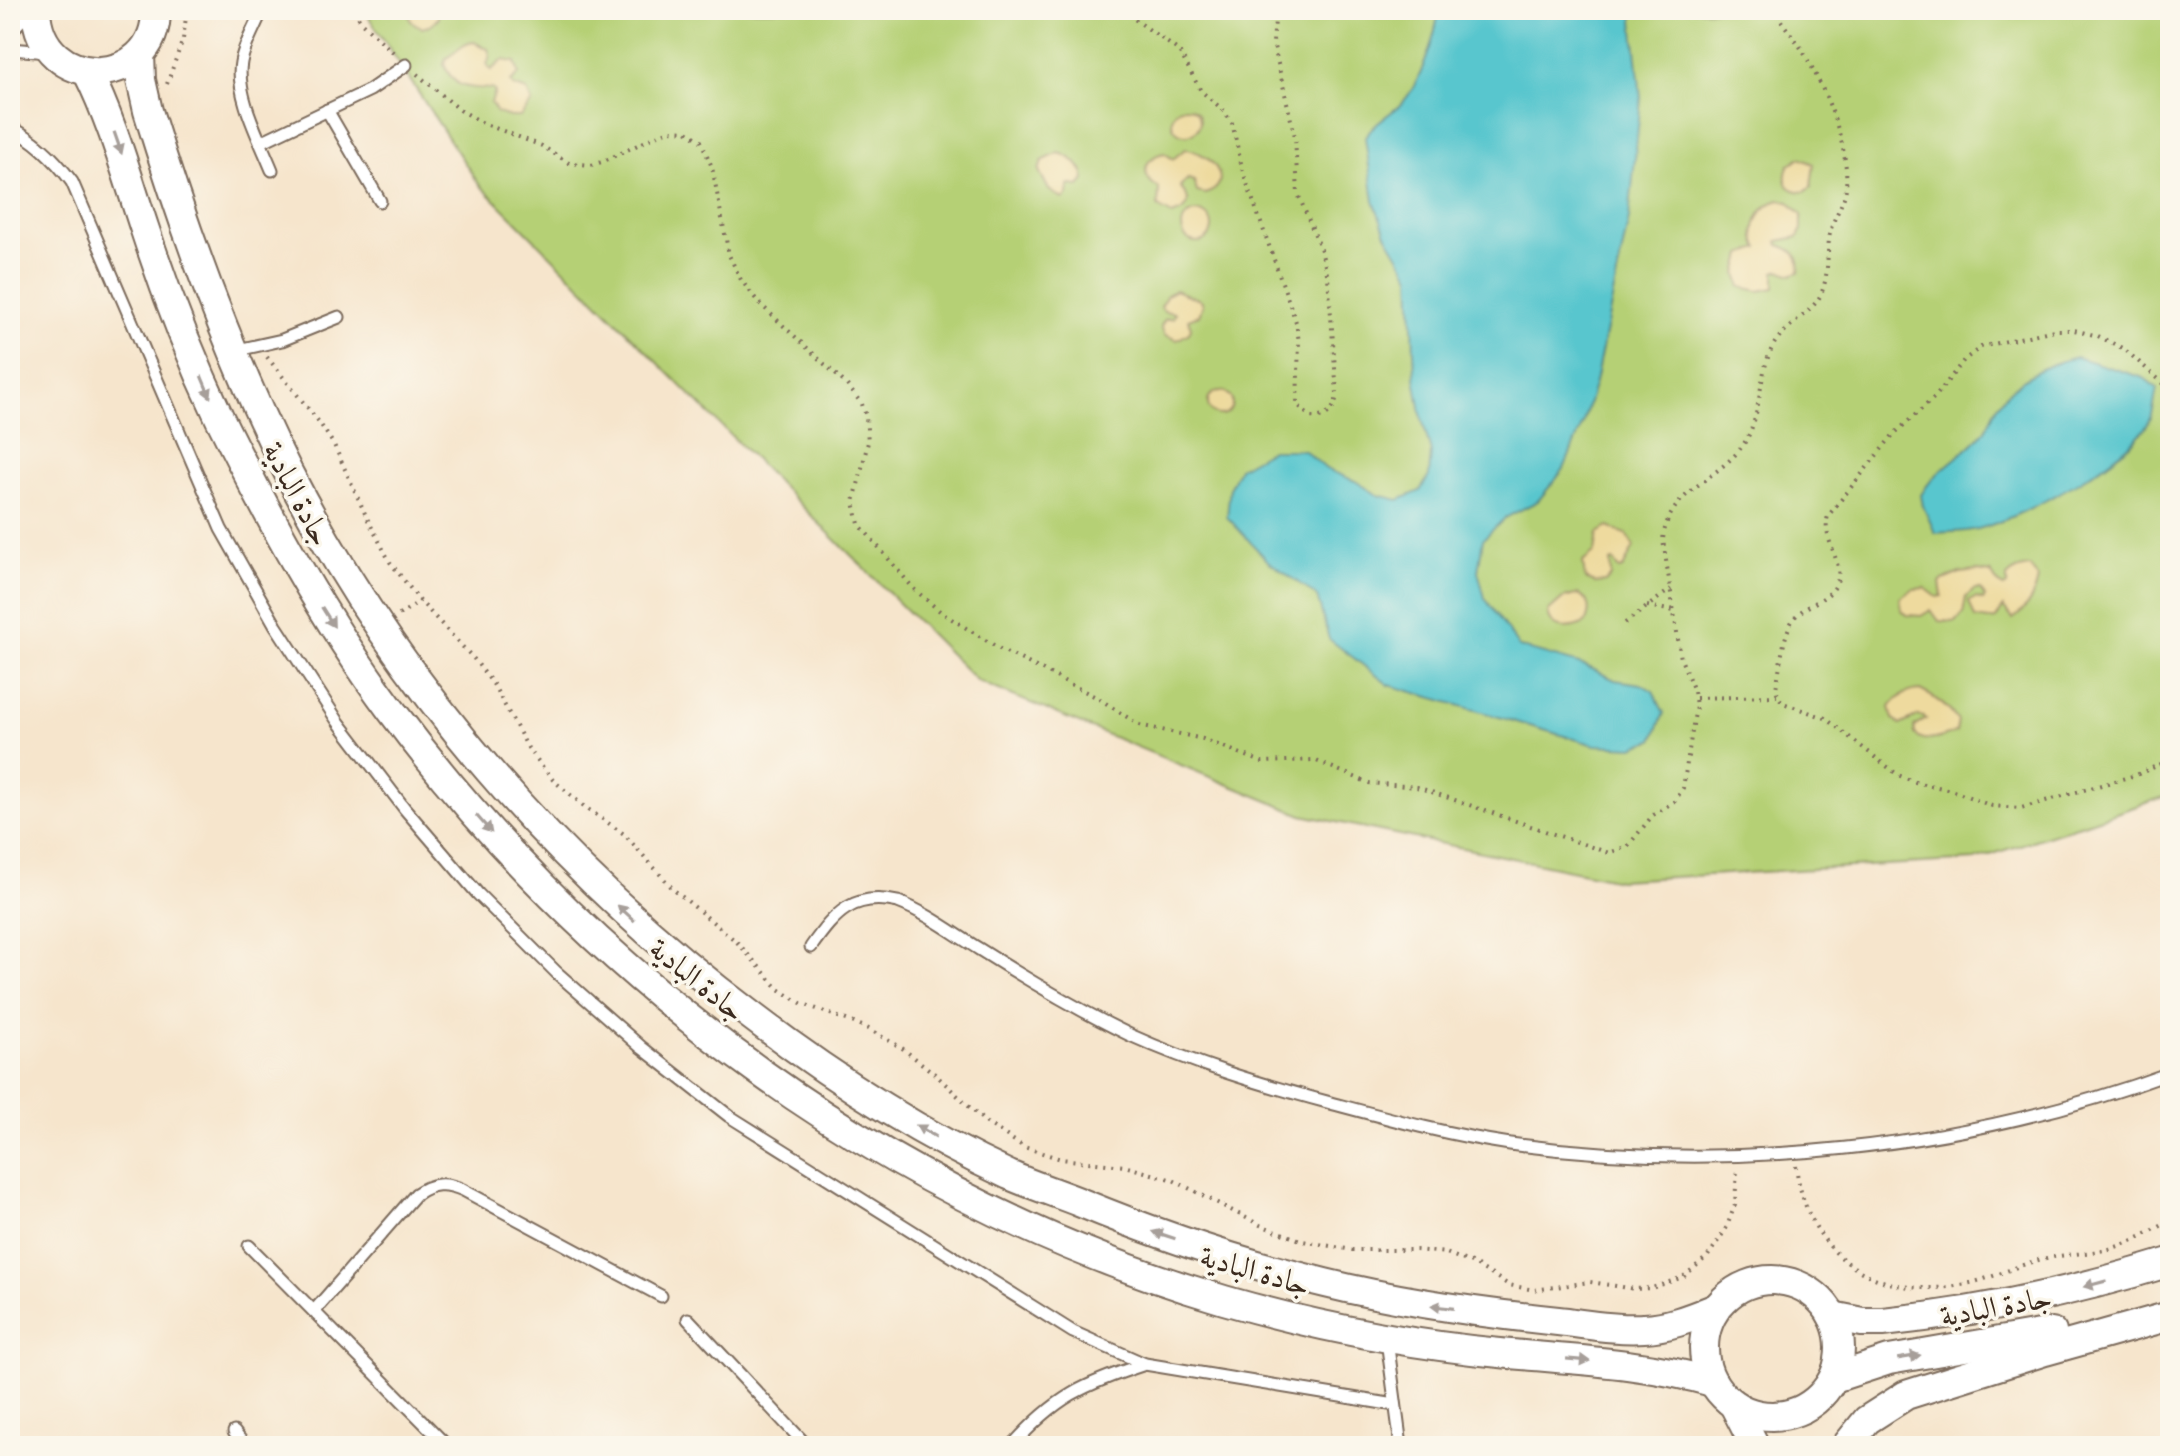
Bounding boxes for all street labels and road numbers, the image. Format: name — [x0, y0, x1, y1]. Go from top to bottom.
street label: جادة البادية — [255, 436, 339, 552]
street label: جادة البادية — [642, 931, 752, 1029]
street label: جادة البادية — [1196, 1239, 1314, 1303]
street label: جادة البادية — [1938, 1280, 2054, 1334]

